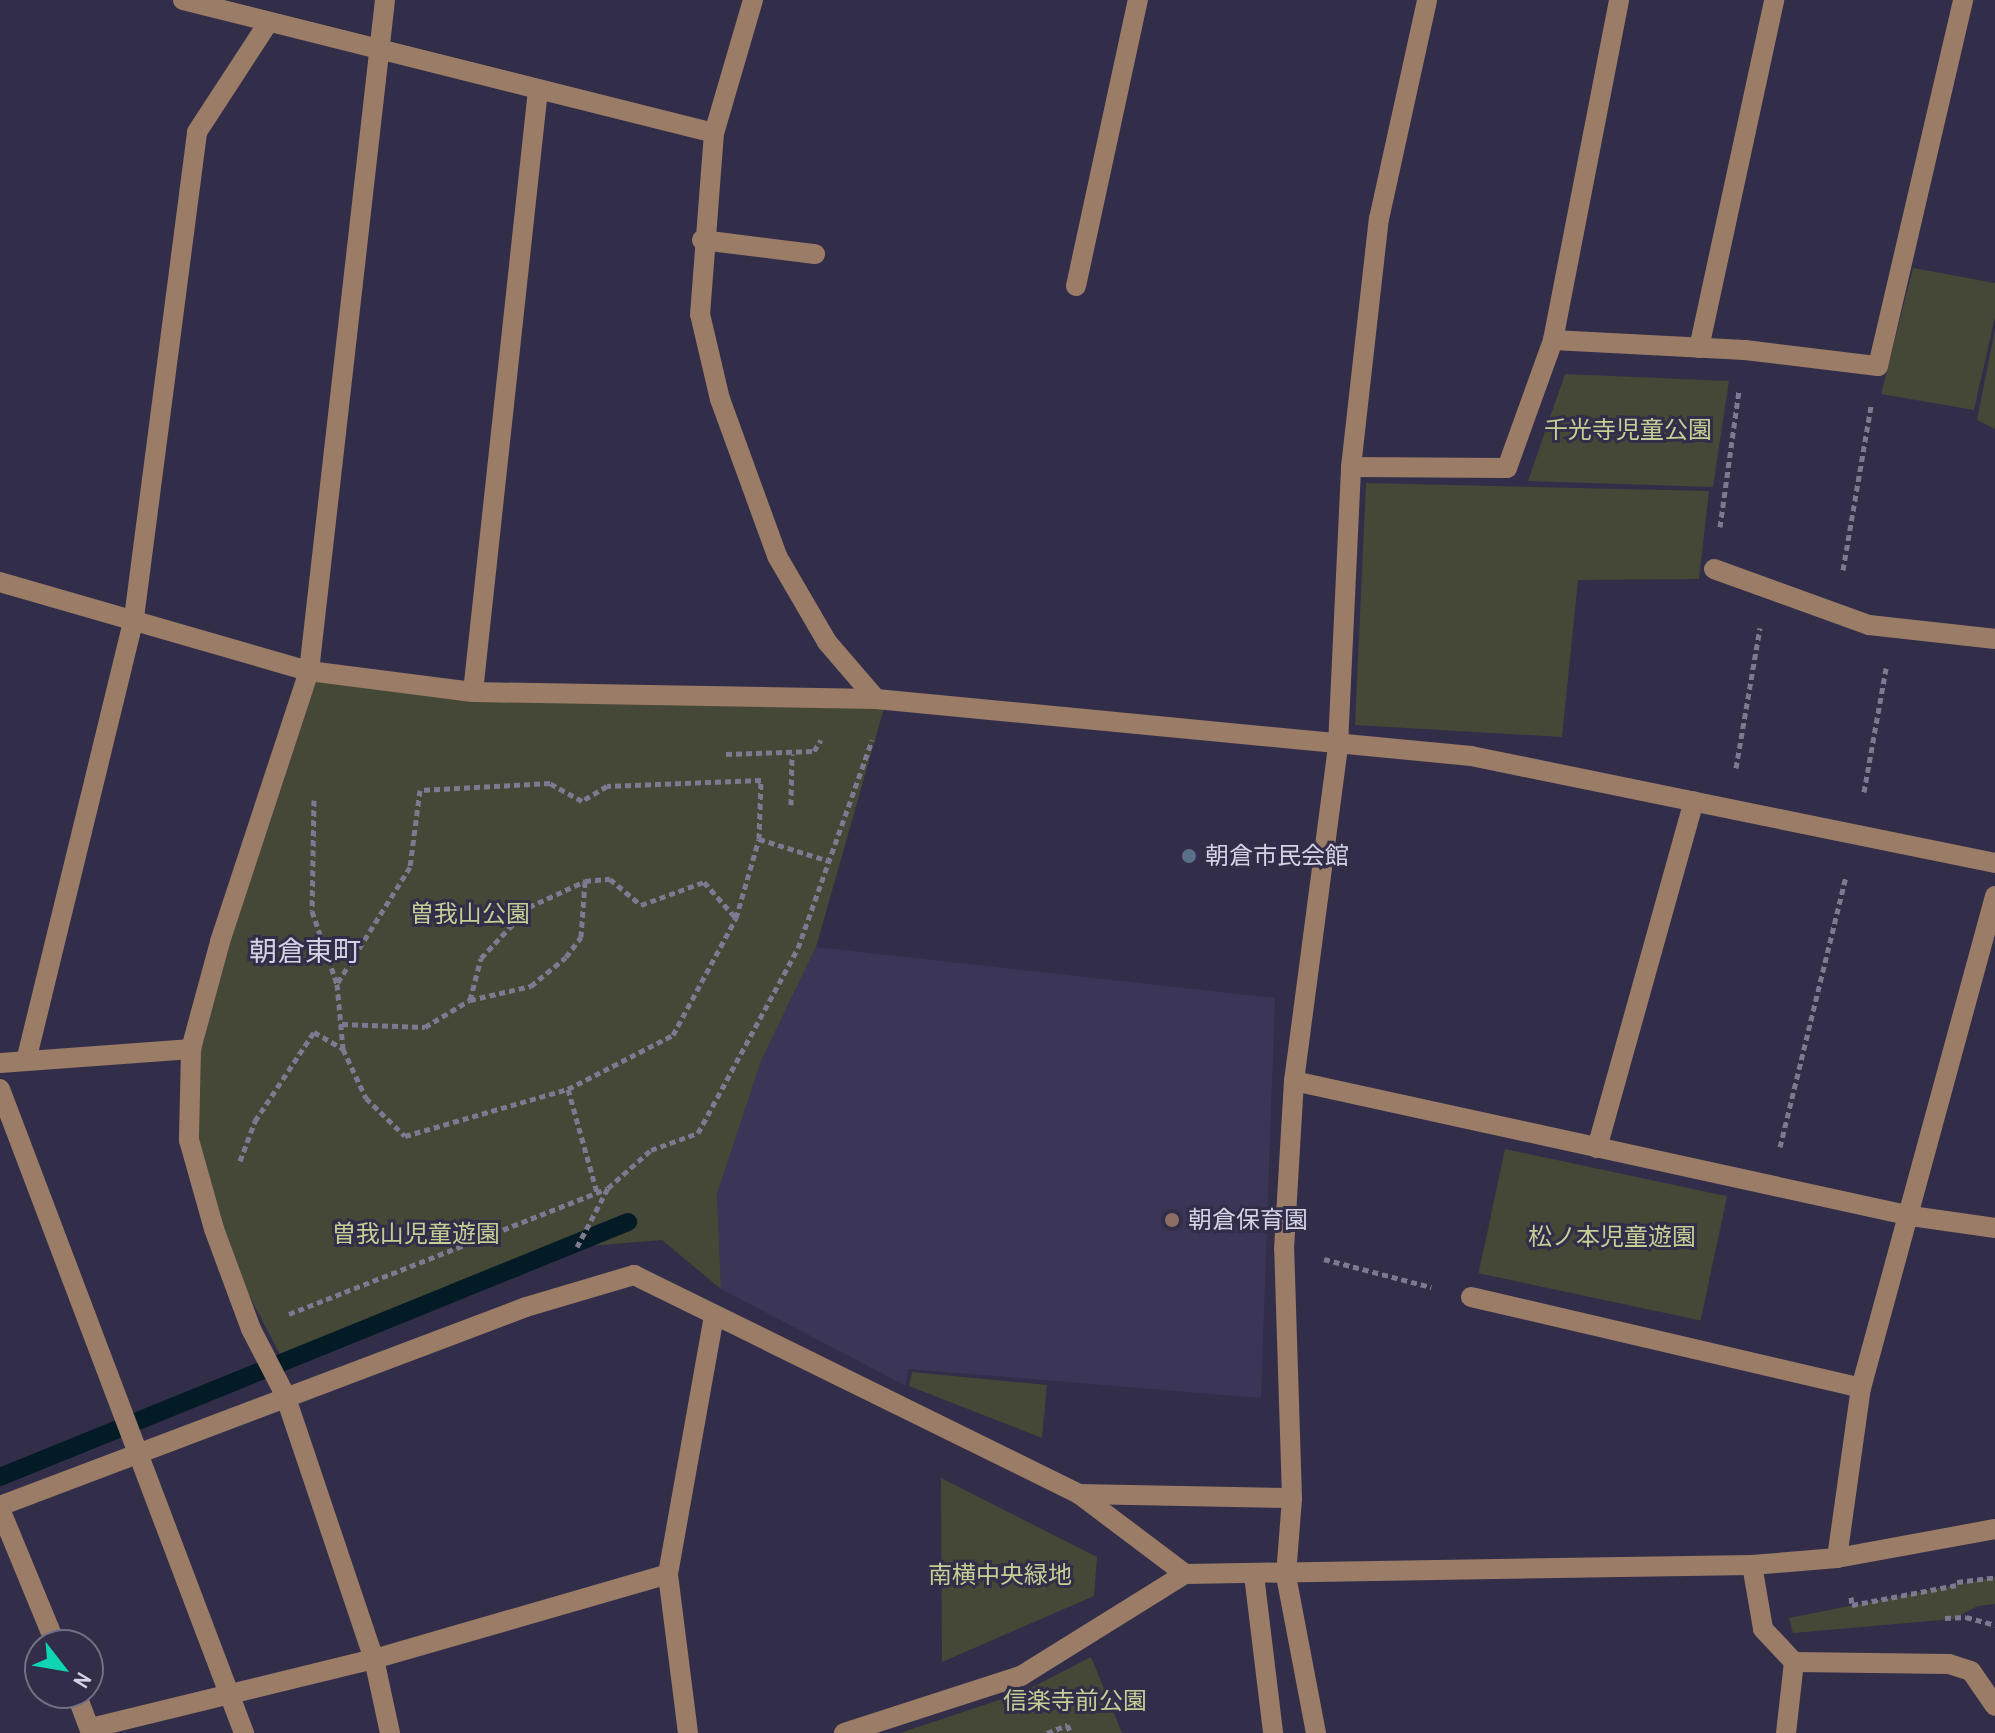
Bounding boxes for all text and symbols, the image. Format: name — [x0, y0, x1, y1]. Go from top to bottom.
park label: 千光寺児童公園 — [1544, 416, 1712, 444]
place label: 朝倉市民会館 — [1205, 842, 1349, 870]
marker: 朝倉市民会館 — [1180, 847, 1198, 865]
park label: 曽我山公園 — [410, 900, 530, 928]
district label: 朝倉東町 — [249, 934, 361, 968]
place label: 朝倉保育園 — [1188, 1206, 1308, 1234]
marker: 朝倉保育園 — [1163, 1211, 1181, 1229]
park label: 曽我山児童遊園 — [332, 1220, 500, 1248]
park label: 松ノ本児童遊園 — [1528, 1223, 1696, 1251]
park label: 南横中央緑地 — [928, 1561, 1072, 1589]
north arrow — [24, 1629, 104, 1709]
text: N — [67, 1667, 99, 1694]
park label: 信楽寺前公園 — [1003, 1687, 1147, 1715]

